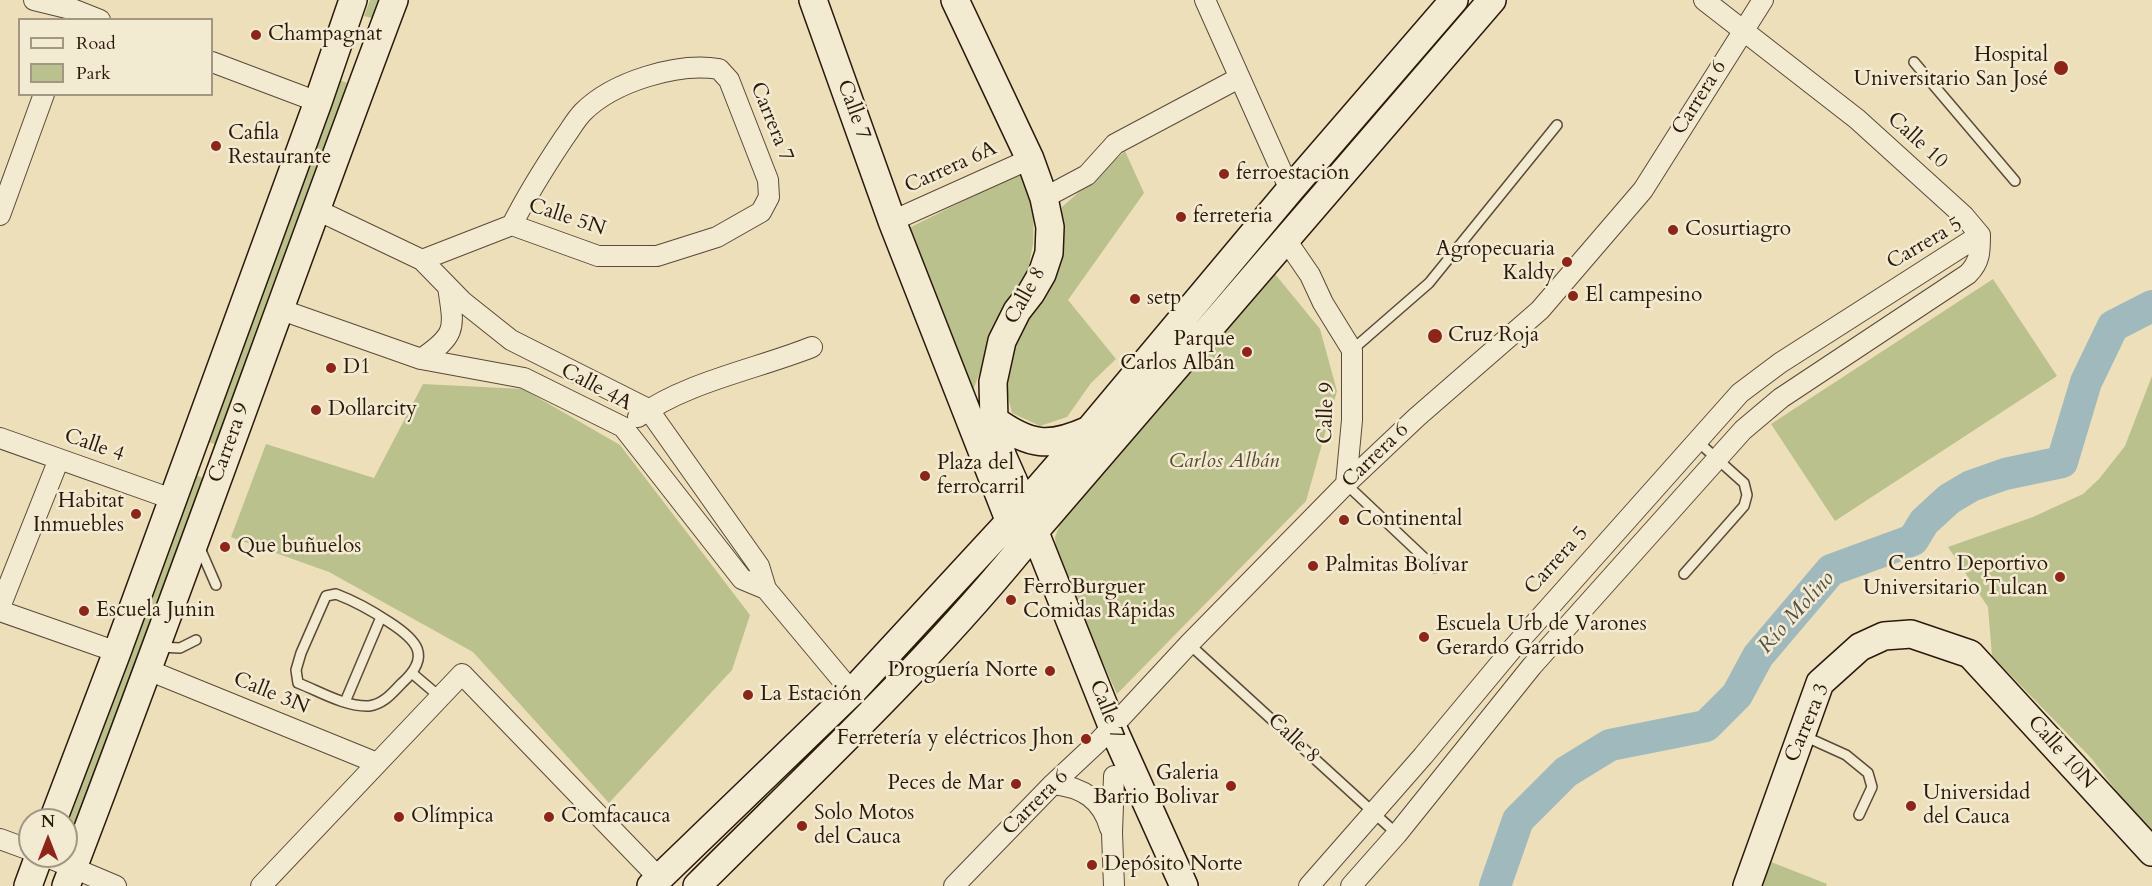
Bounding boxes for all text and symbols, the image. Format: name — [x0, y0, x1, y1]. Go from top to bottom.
legend — [18, 18, 213, 96]
place label: Champagnat — [268, 22, 382, 48]
marker: Champagnat — [249, 28, 263, 42]
text: Road — [76, 31, 116, 56]
place label: Hospital Universitario San José — [1854, 43, 2048, 93]
street label: Carrera 6 — [1667, 56, 1733, 140]
marker: Hospital Universitario San José — [2052, 59, 2070, 77]
text: Park — [76, 61, 111, 86]
street label: Calle 7 — [831, 77, 875, 143]
street label: Carrera 7 — [744, 79, 798, 165]
street label: Calle 10 — [1882, 107, 1952, 175]
place label: Cafila Restaurante — [228, 121, 331, 171]
street label: Carrera 6A — [901, 137, 1001, 199]
marker: Cafila Restaurante — [209, 139, 223, 153]
place label: ferroestacion — [1236, 161, 1350, 187]
marker: ferroestacion — [1217, 167, 1231, 181]
street label: Calle 5N — [525, 194, 609, 242]
place label: ferreteria — [1193, 204, 1273, 230]
marker: ferreteria — [1174, 210, 1188, 224]
street label: Carrera 5 — [1883, 212, 1967, 276]
place label: Cosurtiagro — [1685, 217, 1791, 243]
marker: Cosurtiagro — [1666, 223, 1680, 237]
place label: Agropecuaria Kaldy — [1436, 237, 1555, 287]
marker: Agropecuaria Kaldy — [1560, 255, 1574, 269]
street label: Calle 8 — [1000, 263, 1052, 329]
place label: El campesino — [1585, 283, 1702, 309]
place label: setp — [1147, 286, 1181, 312]
marker: El campesino — [1566, 289, 1580, 303]
marker: setp — [1128, 292, 1142, 306]
place label: Cruz Roja — [1448, 323, 1539, 349]
place label: Parque Carlos Albán — [1120, 327, 1235, 377]
marker: Cruz Roja — [1426, 327, 1444, 345]
marker: Parque Carlos Albán — [1240, 345, 1254, 359]
place label: D1 — [343, 355, 371, 381]
street label: Calle 4A — [556, 359, 636, 417]
marker: D1 — [324, 361, 338, 375]
street label: Calle 9 — [1313, 382, 1341, 444]
place label: Dollarcity — [328, 397, 417, 423]
street label: Carrera 9 — [204, 400, 256, 486]
marker: Dollarcity — [309, 403, 323, 417]
street label: Carrera 6 — [1337, 418, 1415, 494]
street label: Calle 4 — [61, 424, 127, 468]
park label: Carlos Albán — [1169, 449, 1279, 475]
place label: Plaza del ferrocarril — [937, 451, 1025, 501]
marker: Plaza del ferrocarril — [918, 469, 932, 483]
place label: Habitat Inmuebles — [33, 489, 124, 539]
marker: Habitat Inmuebles — [129, 507, 143, 521]
place label: Continental — [1356, 507, 1462, 533]
marker: Continental — [1337, 513, 1351, 527]
street label: Carrera 5 — [1520, 522, 1594, 600]
place label: Que buñuelos — [237, 534, 361, 560]
marker: Que buñuelos — [218, 540, 232, 554]
place label: Centro Deportivo Universitario Tulcan — [1863, 552, 2048, 602]
place label: Palmitas Bolívar — [1325, 553, 1468, 579]
marker: Palmitas Bolívar — [1306, 559, 1320, 573]
water label: Río Molino — [1753, 566, 1841, 660]
marker: Centro Deportivo Universitario Tulcan — [2053, 570, 2067, 584]
place label: FerroBurguer Comidas Rápidas — [1023, 575, 1175, 625]
marker: FerroBurguer Comidas Rápidas — [1004, 593, 1018, 607]
place label: Escuela Junin — [96, 598, 215, 624]
marker: Escuela Junin — [77, 604, 91, 618]
place label: Escuela Urb de Varones Gerardo Garrido — [1436, 612, 1647, 662]
marker: Escuela Urb de Varones Gerardo Garrido — [1417, 630, 1431, 644]
place label: Droguería Norte — [888, 658, 1038, 684]
marker: Droguería Norte — [1043, 664, 1057, 678]
street label: Calle 3N — [229, 667, 313, 721]
street label: Calle 7 — [1083, 677, 1129, 743]
street label: Carrera 3 — [1780, 680, 1836, 766]
place label: La Estación — [760, 682, 862, 708]
marker: La Estación — [741, 688, 755, 702]
street label: Calle 8 — [1262, 709, 1324, 769]
street label: Calle 10N — [2021, 711, 2101, 795]
place label: Ferretería y eléctricos Jhon — [837, 726, 1074, 752]
marker: Ferretería y eléctricos Jhon — [1079, 732, 1093, 746]
place label: Galeria Barrio Bolivar — [1093, 761, 1219, 811]
street label: Carrera 6 — [998, 765, 1074, 841]
place label: Peces de Mar — [887, 771, 1004, 797]
marker: Peces de Mar — [1009, 777, 1023, 791]
marker: Galeria Barrio Bolivar — [1224, 779, 1238, 793]
place label: Universidad del Cauca — [1923, 781, 2030, 831]
marker: Universidad del Cauca — [1904, 799, 1918, 813]
place label: Solo Motos del Cauca — [814, 801, 914, 851]
place label: Olímpica — [411, 804, 494, 830]
place label: Comfacauca — [561, 804, 670, 830]
north arrow — [18, 808, 78, 868]
marker: Olímpica — [392, 810, 406, 824]
marker: Comfacauca — [542, 810, 556, 824]
text: N — [41, 811, 55, 833]
marker: Solo Motos del Cauca — [795, 819, 809, 833]
place label: Depósito Norte — [1104, 852, 1243, 878]
marker: Depósito Norte — [1085, 858, 1099, 872]

